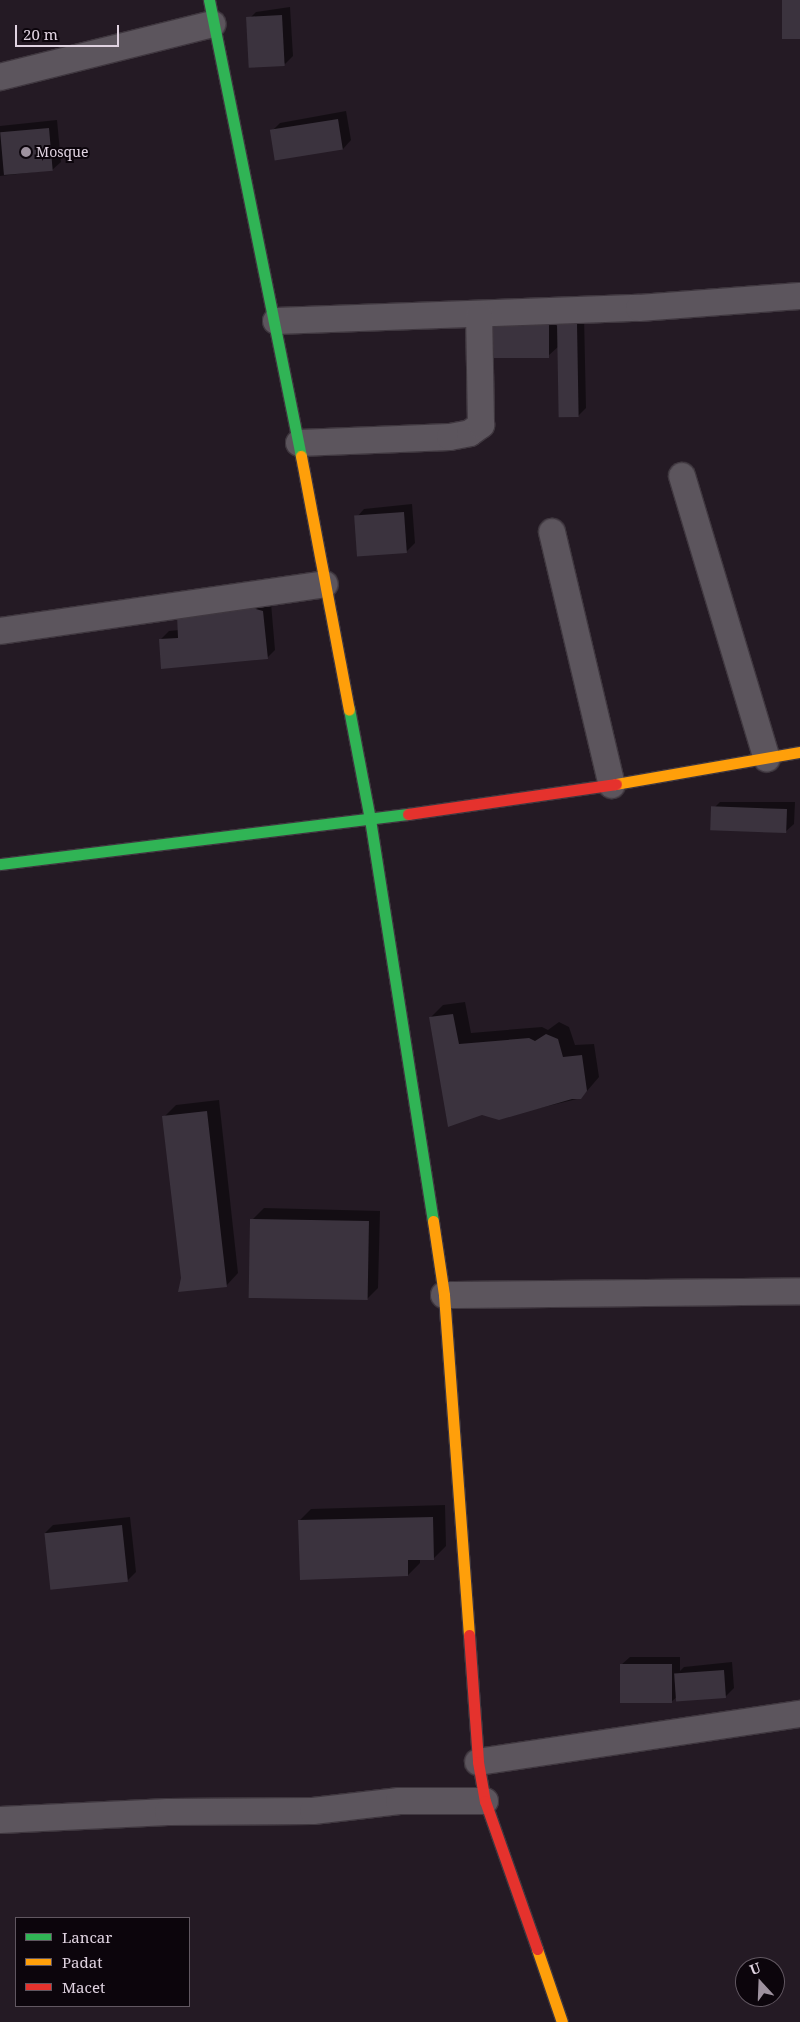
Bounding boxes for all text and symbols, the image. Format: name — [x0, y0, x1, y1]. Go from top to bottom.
scale bar — [18, 15, 121, 47]
text: 20 m — [23, 24, 58, 44]
place label: Mosque — [36, 144, 88, 160]
marker: Mosque — [20, 146, 32, 158]
legend — [15, 1917, 190, 2007]
text: Lancar — [62, 1927, 112, 1947]
text: Padat — [62, 1952, 102, 1972]
north arrow — [735, 1957, 785, 2007]
text: U — [747, 1958, 763, 1979]
text: Macet — [62, 1977, 105, 1997]

